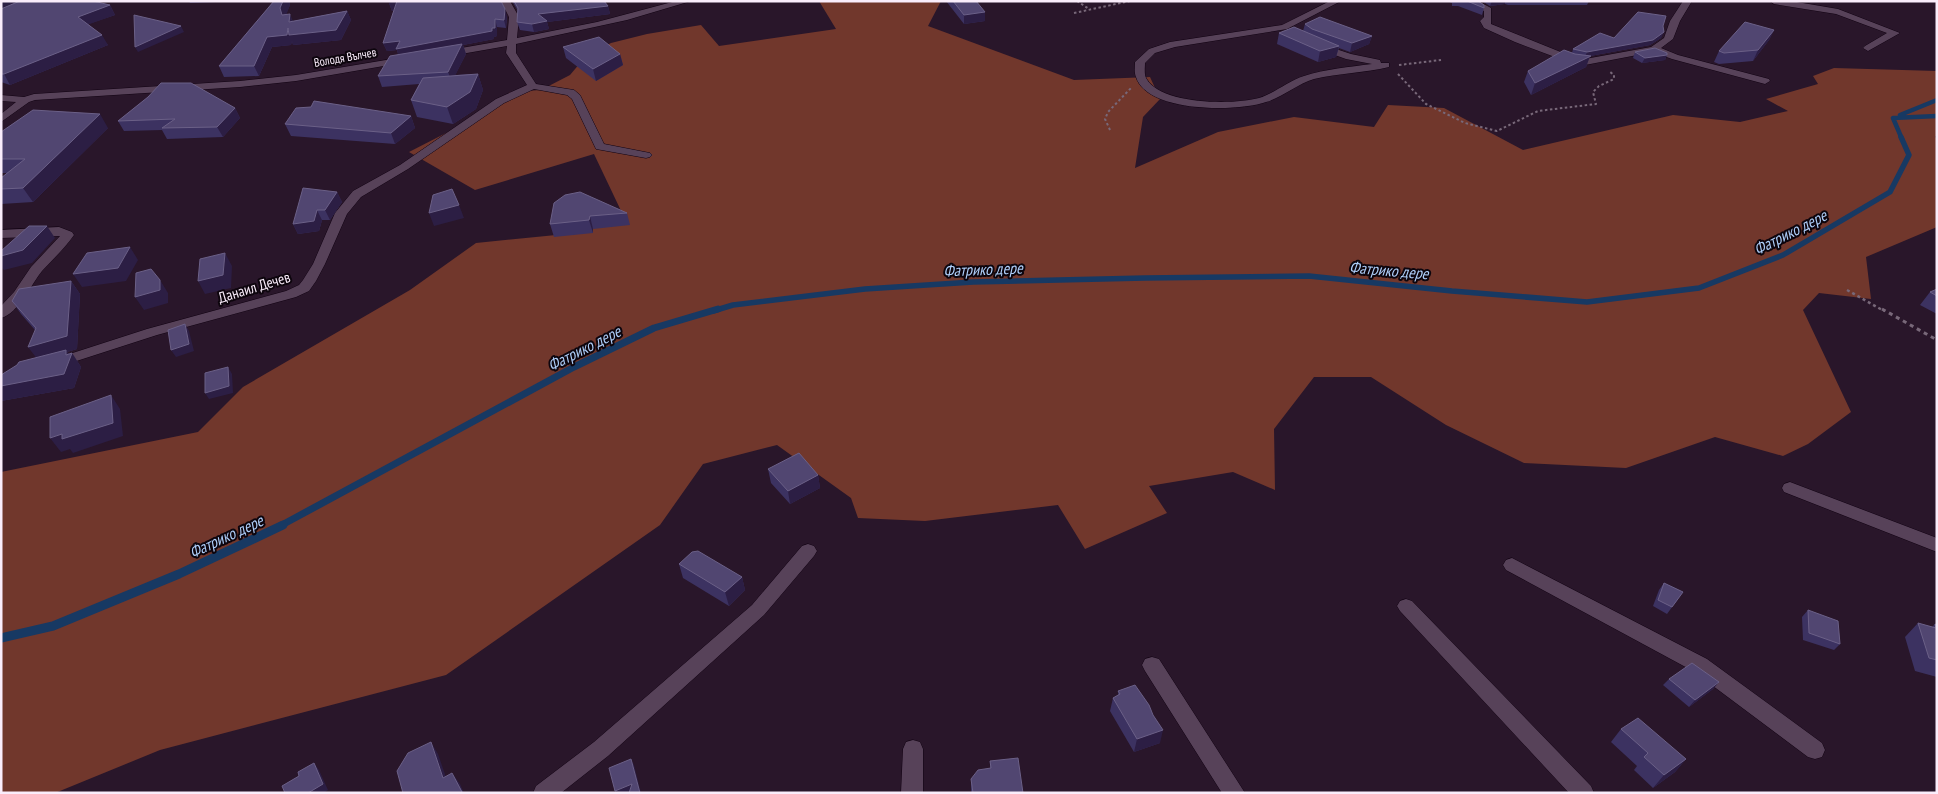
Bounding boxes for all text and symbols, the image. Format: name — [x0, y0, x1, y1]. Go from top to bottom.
street label: Володя Вълчев — [313, 44, 378, 70]
water label: Фатрико дере — [1750, 204, 1831, 259]
water label: Фатрико дере — [1349, 257, 1431, 284]
water label: Фатрико дере — [943, 258, 1024, 280]
street label: Данаил Дечев — [216, 267, 292, 307]
water label: Фатрико дере — [544, 320, 625, 375]
water label: Фатрико дере — [186, 510, 267, 562]

